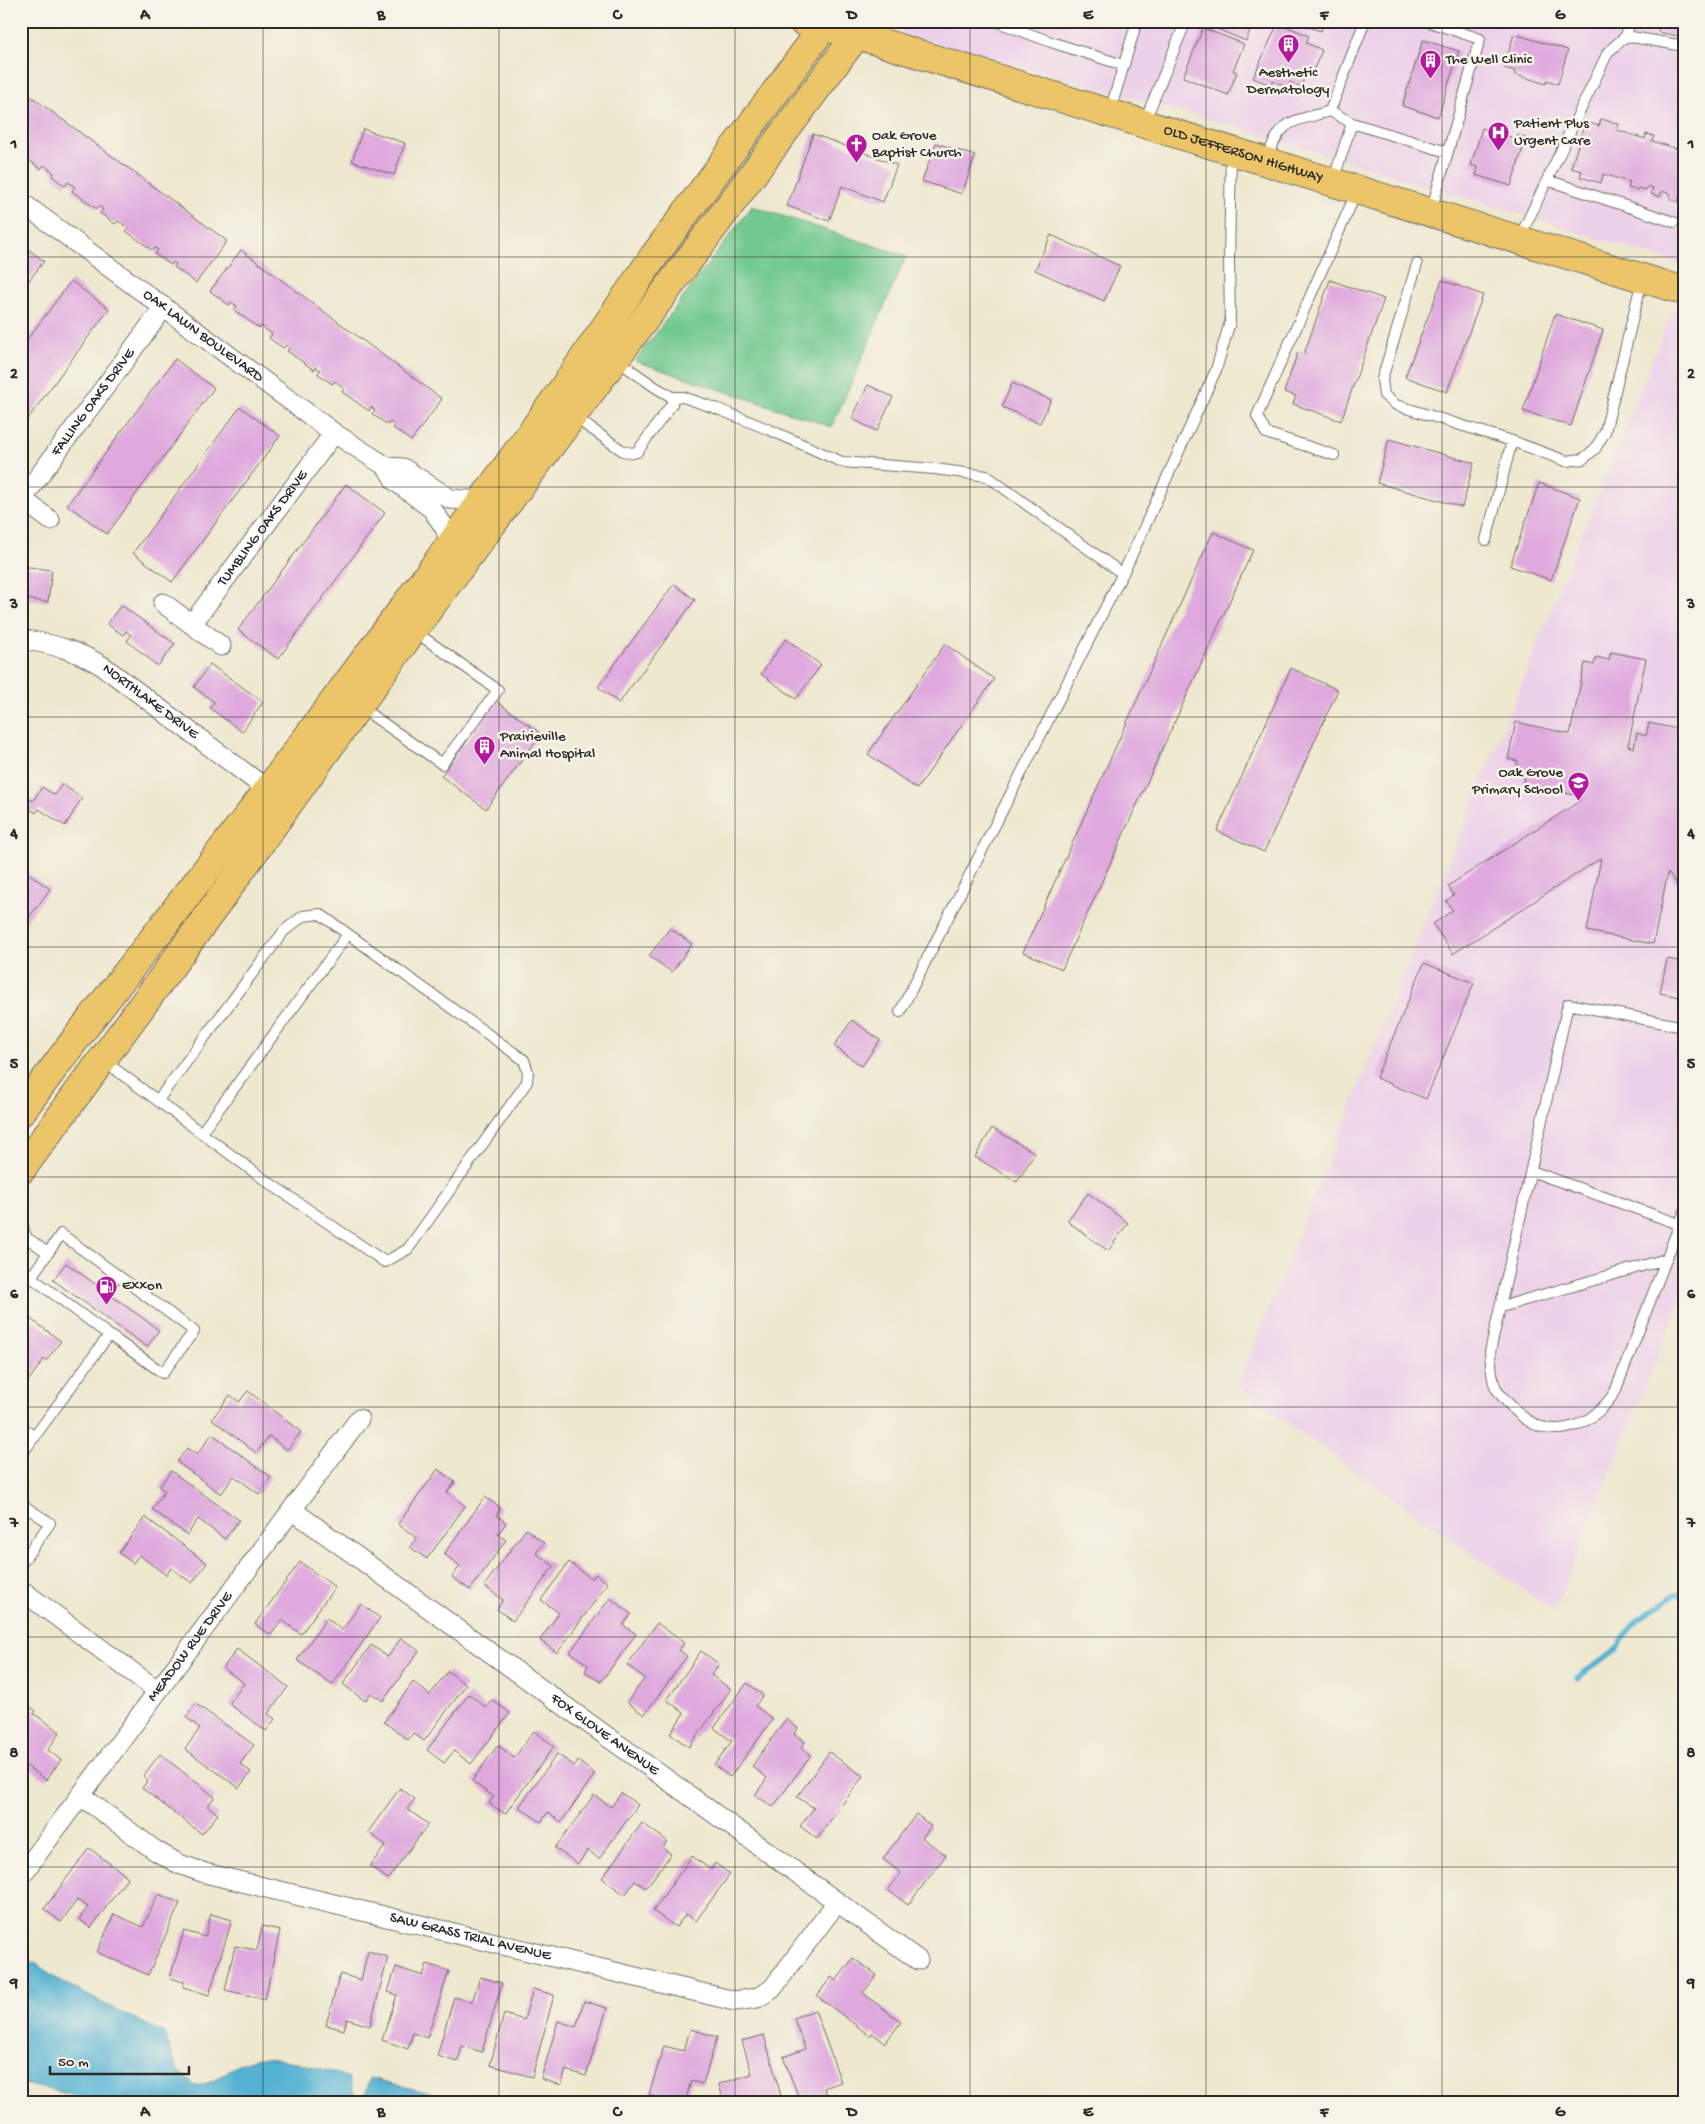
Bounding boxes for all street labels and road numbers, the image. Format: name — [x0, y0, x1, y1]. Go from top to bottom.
street label: OLD JEFFERSON HIGHWAY — [1161, 121, 1325, 188]
street label: OAK LAWN BOULEVARD — [139, 286, 267, 387]
street label: FALLING OAKS DRIVE — [47, 345, 140, 461]
street label: TUMBLING OAKS DRIVE — [213, 466, 312, 591]
street label: NORTHLAKE DRIVE — [99, 660, 202, 744]
street label: MEADOW RUE DRIVE — [144, 1588, 237, 1705]
street label: FOX GLOVE ANENUE — [546, 1689, 663, 1780]
street label: SAW GRASS TRIAL AVENUE — [388, 1909, 554, 1965]

